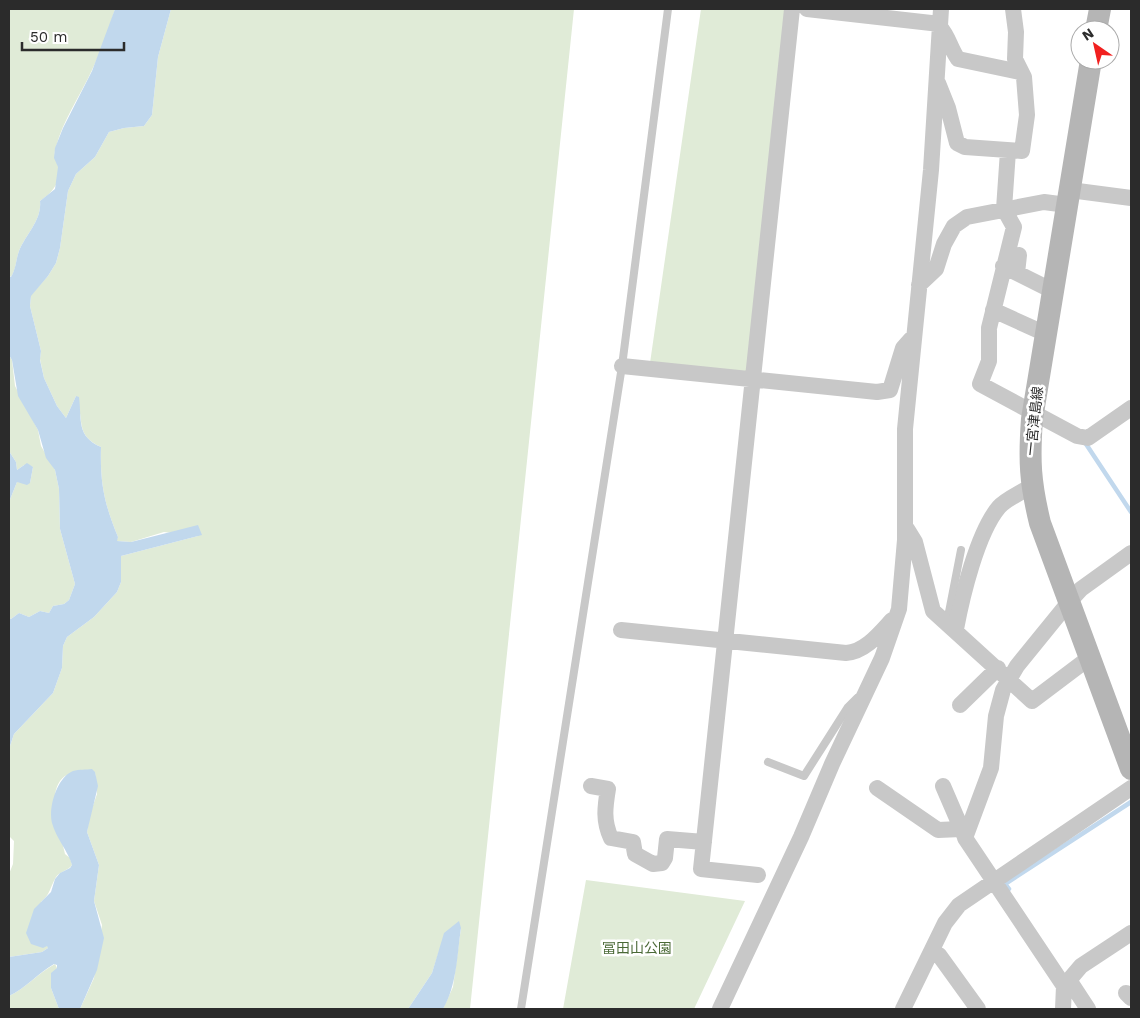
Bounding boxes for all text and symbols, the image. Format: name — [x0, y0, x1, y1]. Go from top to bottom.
scale bar — [22, 20, 125, 52]
north arrow — [1070, 20, 1120, 70]
text: N — [1079, 25, 1097, 44]
text: 50 m — [30, 28, 67, 46]
street label: 一宮津島線 — [1022, 385, 1046, 457]
park label: 冨田山公園 — [602, 940, 672, 956]

